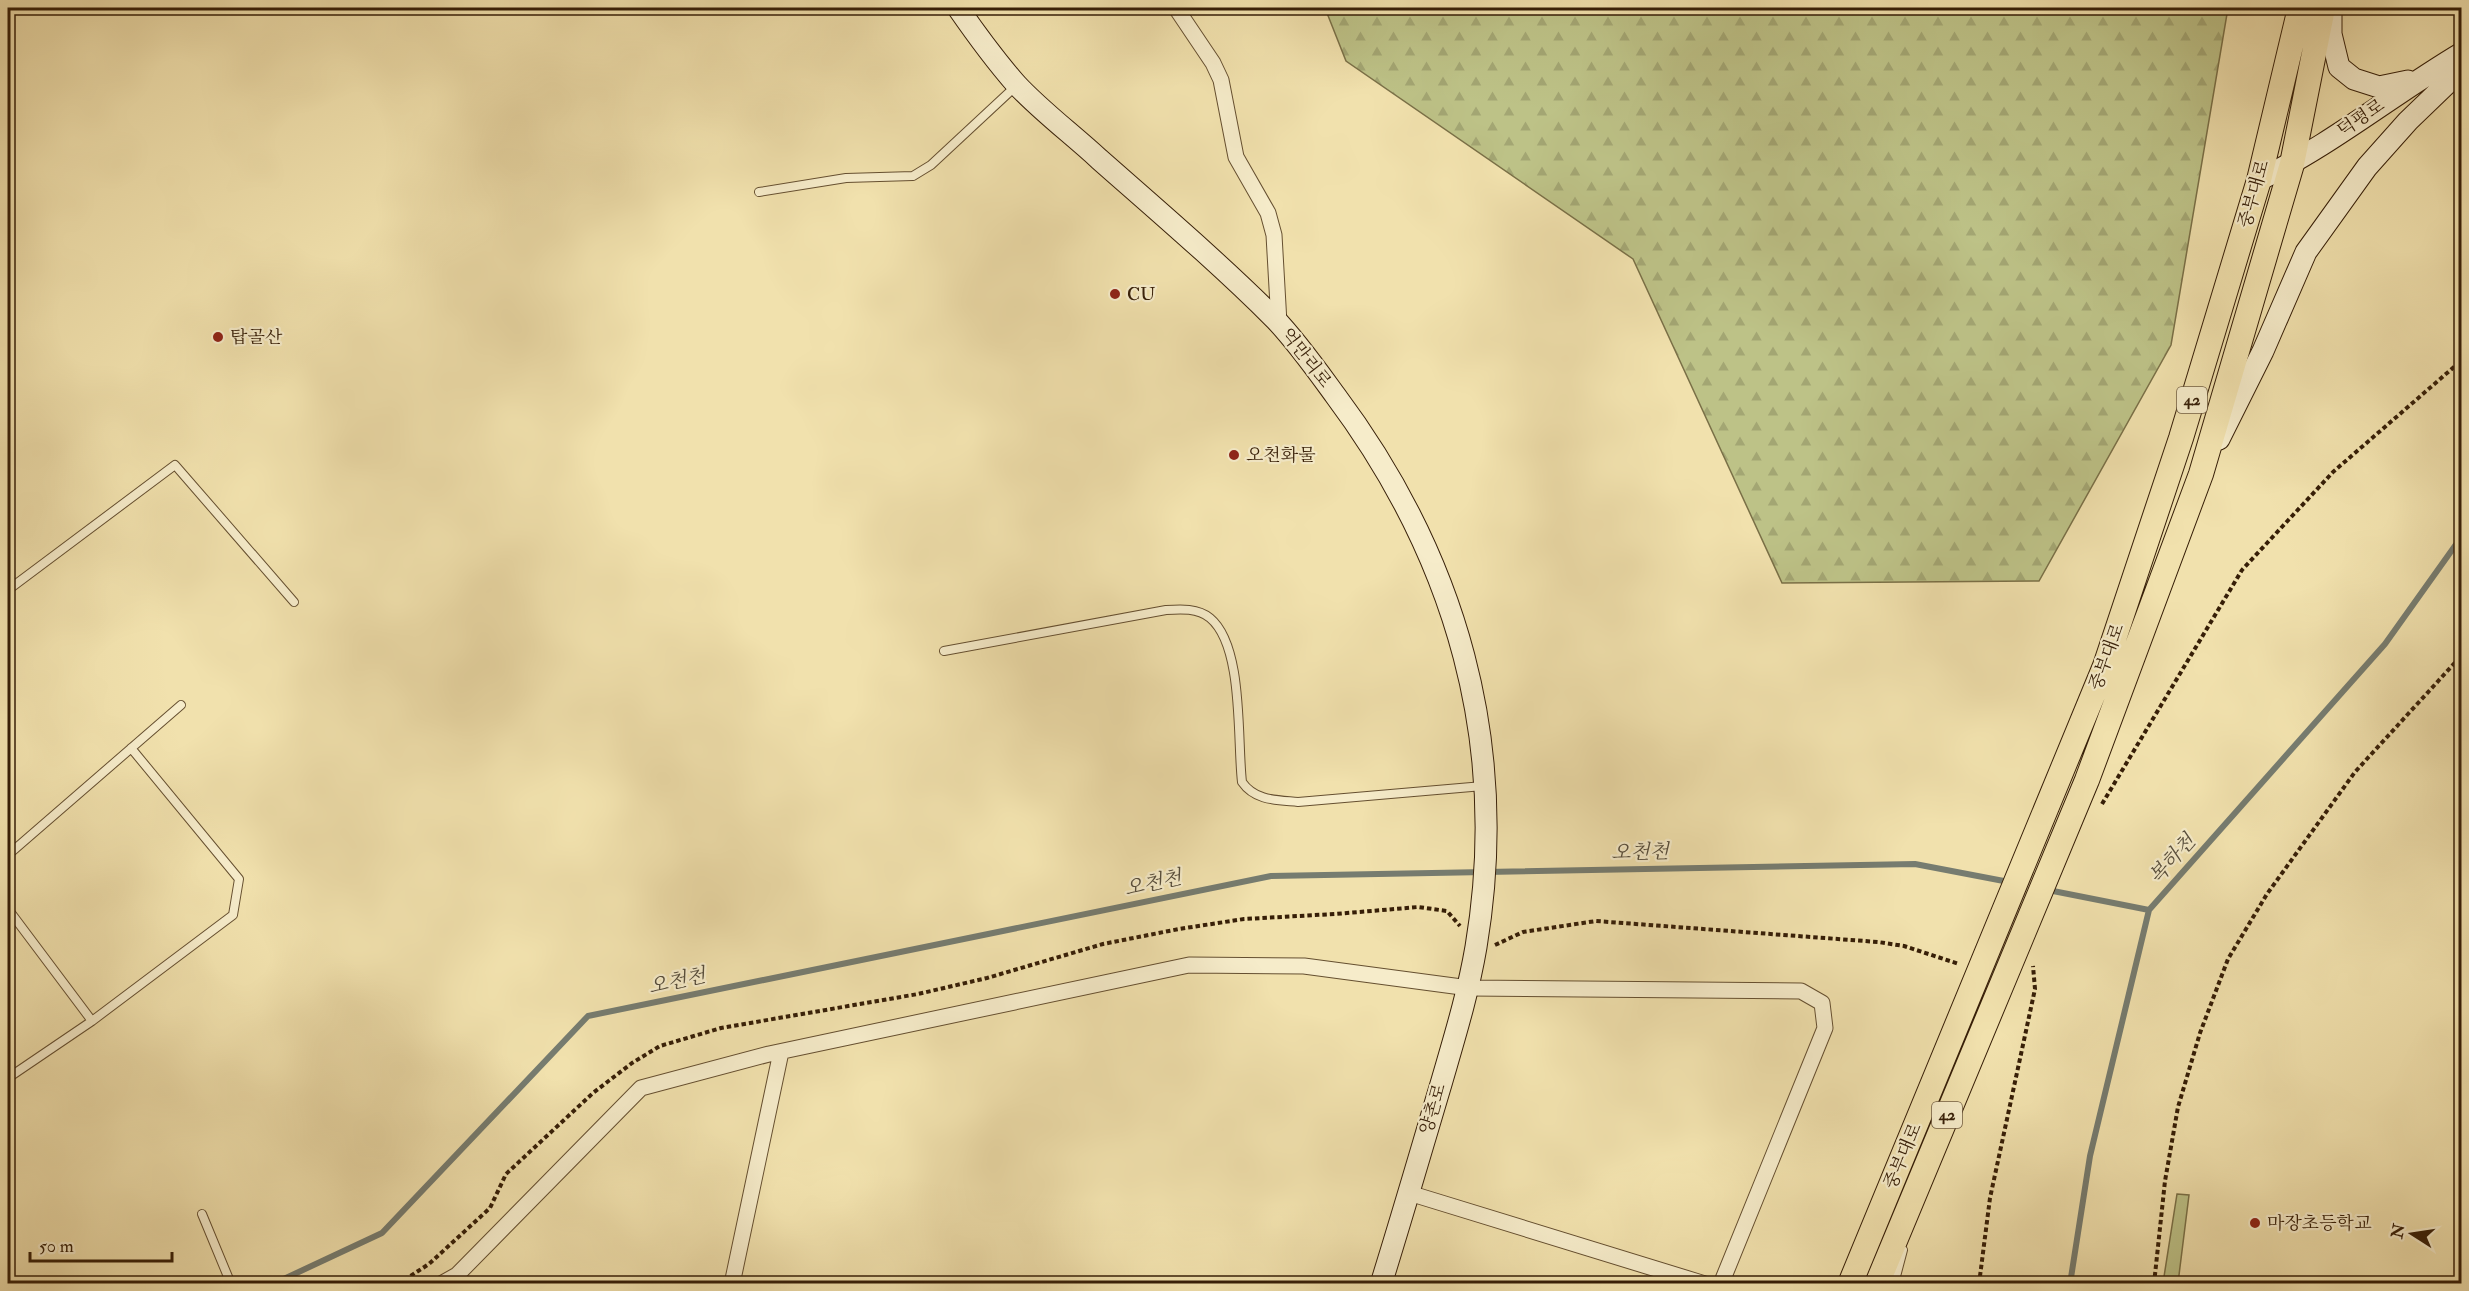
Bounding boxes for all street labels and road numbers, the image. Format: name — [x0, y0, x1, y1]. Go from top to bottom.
street label: 덕평로 — [2333, 94, 2389, 142]
street label: 중부대로 — [2233, 157, 2275, 231]
street label: 억만리로 — [1276, 324, 1336, 392]
road number: 42 — [2177, 387, 2207, 413]
street label: 중부대로 — [2084, 620, 2130, 694]
street label: 양촌로 — [1415, 1081, 1451, 1137]
road number: 42 — [1932, 1102, 1962, 1128]
street label: 중부대로 — [1879, 1119, 1927, 1193]

